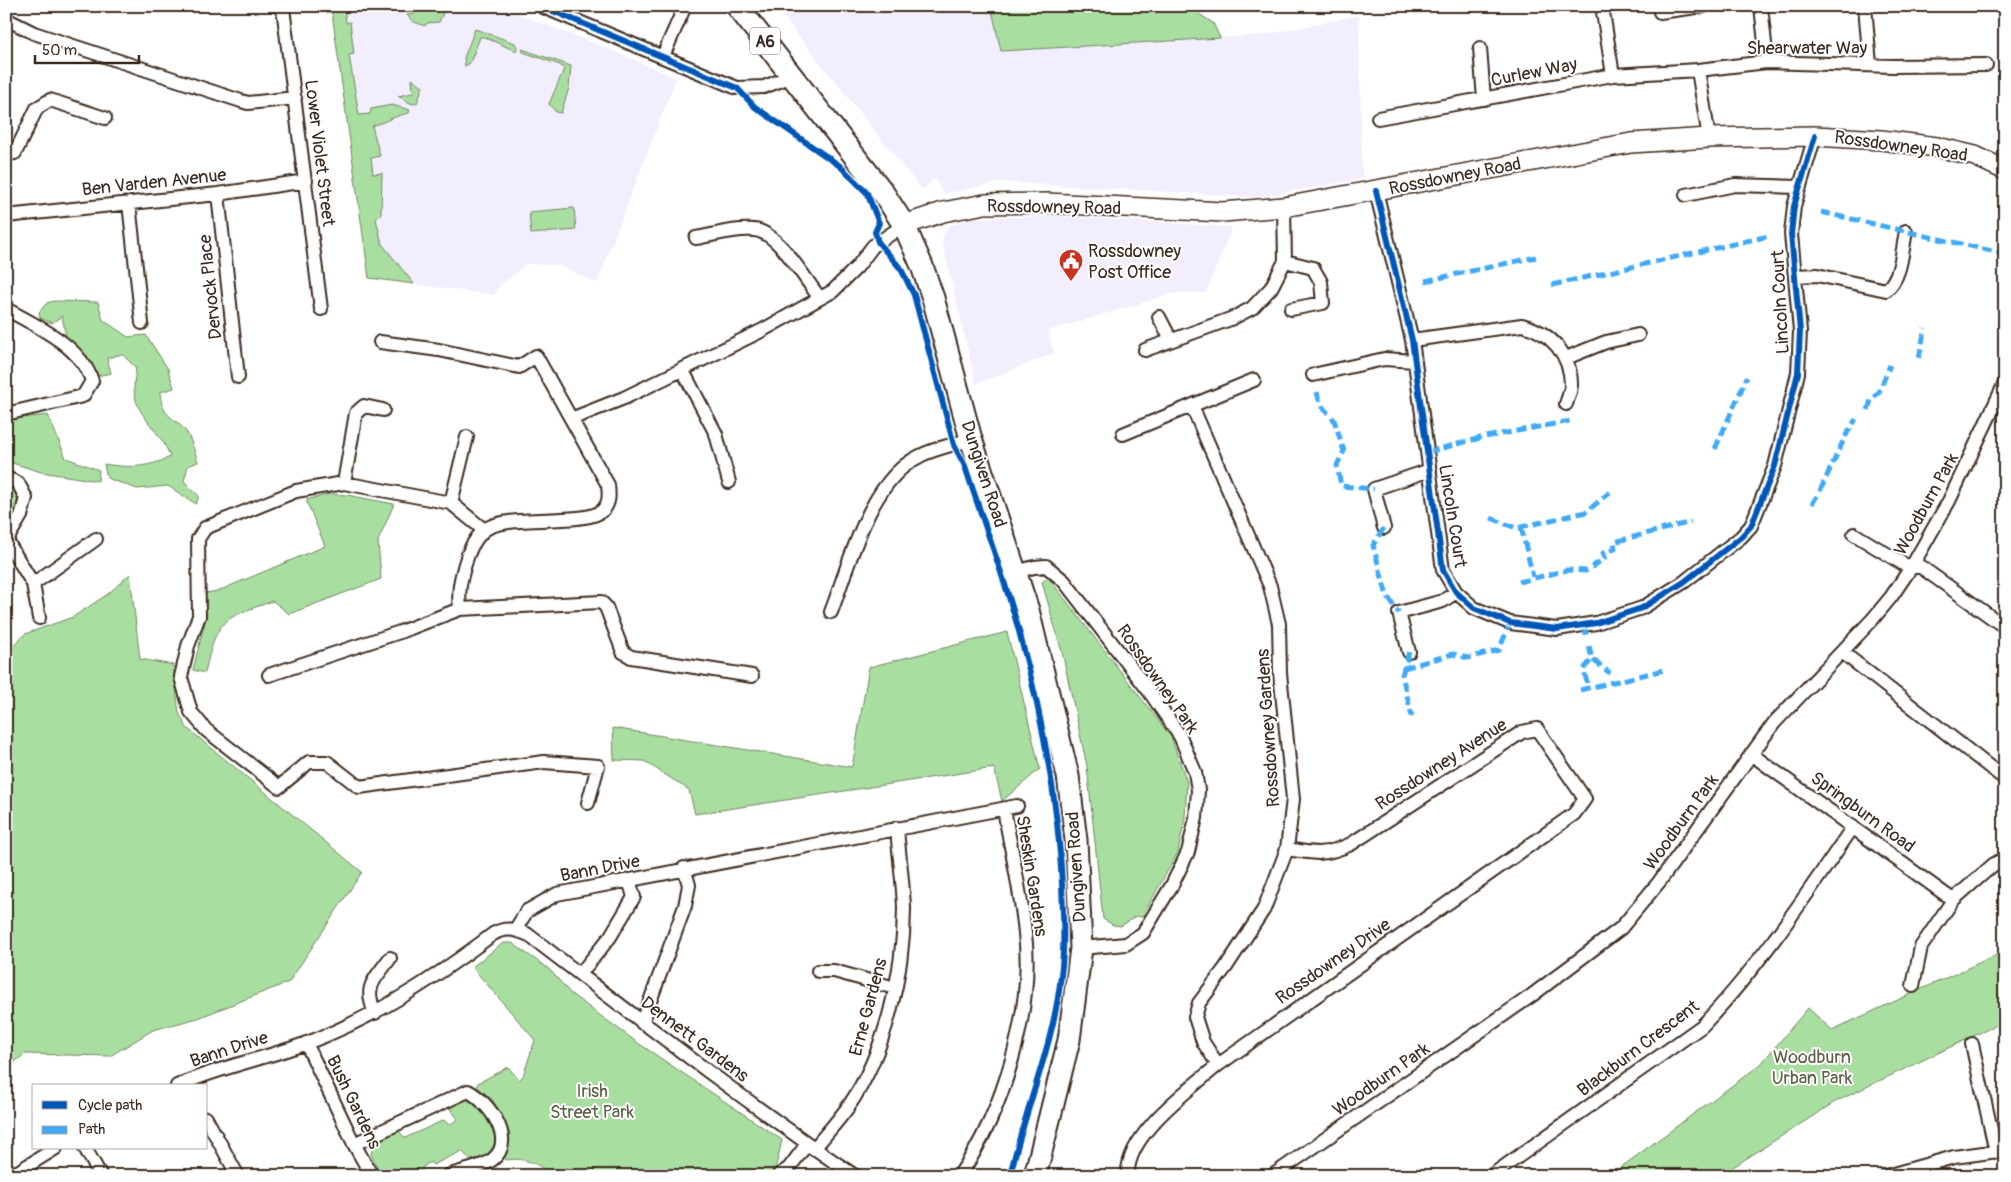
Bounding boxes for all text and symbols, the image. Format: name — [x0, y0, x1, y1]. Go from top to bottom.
road number: A6 — [750, 27, 780, 54]
scale bar — [35, 32, 139, 64]
street label: Shearwater Way — [1747, 37, 1868, 60]
text: 50 m — [42, 41, 77, 60]
street label: Curlew Way — [1489, 53, 1579, 92]
street label: Lower Violet Street — [299, 78, 340, 229]
street label: Rossdowney Road — [1833, 126, 1969, 167]
street label: Rossdowney Road — [1387, 152, 1523, 201]
street label: Ben Varden Avenue — [81, 163, 227, 202]
street label: Rossdowney Road — [987, 195, 1121, 220]
street label: Dervock Place — [194, 233, 227, 341]
place label: Rossdowney Post Office — [1088, 240, 1181, 284]
public building icon: Rossdowney Post Office — [1058, 248, 1084, 282]
street label: Lincoln Court — [1766, 249, 1795, 355]
street label: Dungiven Road — [955, 418, 1012, 530]
street label: Woodburn Park — [1889, 449, 1964, 559]
street label: Lincoln Court — [1433, 463, 1472, 570]
street label: Rossdowney Park — [1111, 620, 1204, 739]
street label: Rossdowney Gardens — [1251, 648, 1286, 808]
street label: Rossdowney Avenue — [1371, 713, 1511, 816]
street label: Springburn Road — [1806, 767, 1919, 858]
street label: Woodburn Park — [1639, 769, 1724, 875]
street label: Dungiven Road — [1061, 811, 1092, 923]
street label: Sheskin Gardens — [1011, 814, 1052, 938]
street label: Bann Drive — [558, 849, 642, 887]
street label: Rossdowney Drive — [1271, 913, 1395, 1010]
street label: Erne Gardens — [844, 956, 893, 1059]
street label: Dennett Gardens — [636, 991, 753, 1087]
street label: Blackburn Crescent — [1573, 995, 1704, 1102]
street label: Bann Drive — [187, 1026, 271, 1073]
street label: Woodburn Park — [1328, 1037, 1435, 1121]
park label: Woodburn Urban Park — [1772, 1046, 1853, 1090]
street label: Bush Gardens — [321, 1052, 386, 1153]
park label: Irish Street Park — [550, 1080, 635, 1124]
legend — [32, 1084, 208, 1150]
text: Cycle path — [78, 1096, 142, 1115]
text: Path — [78, 1120, 105, 1139]

